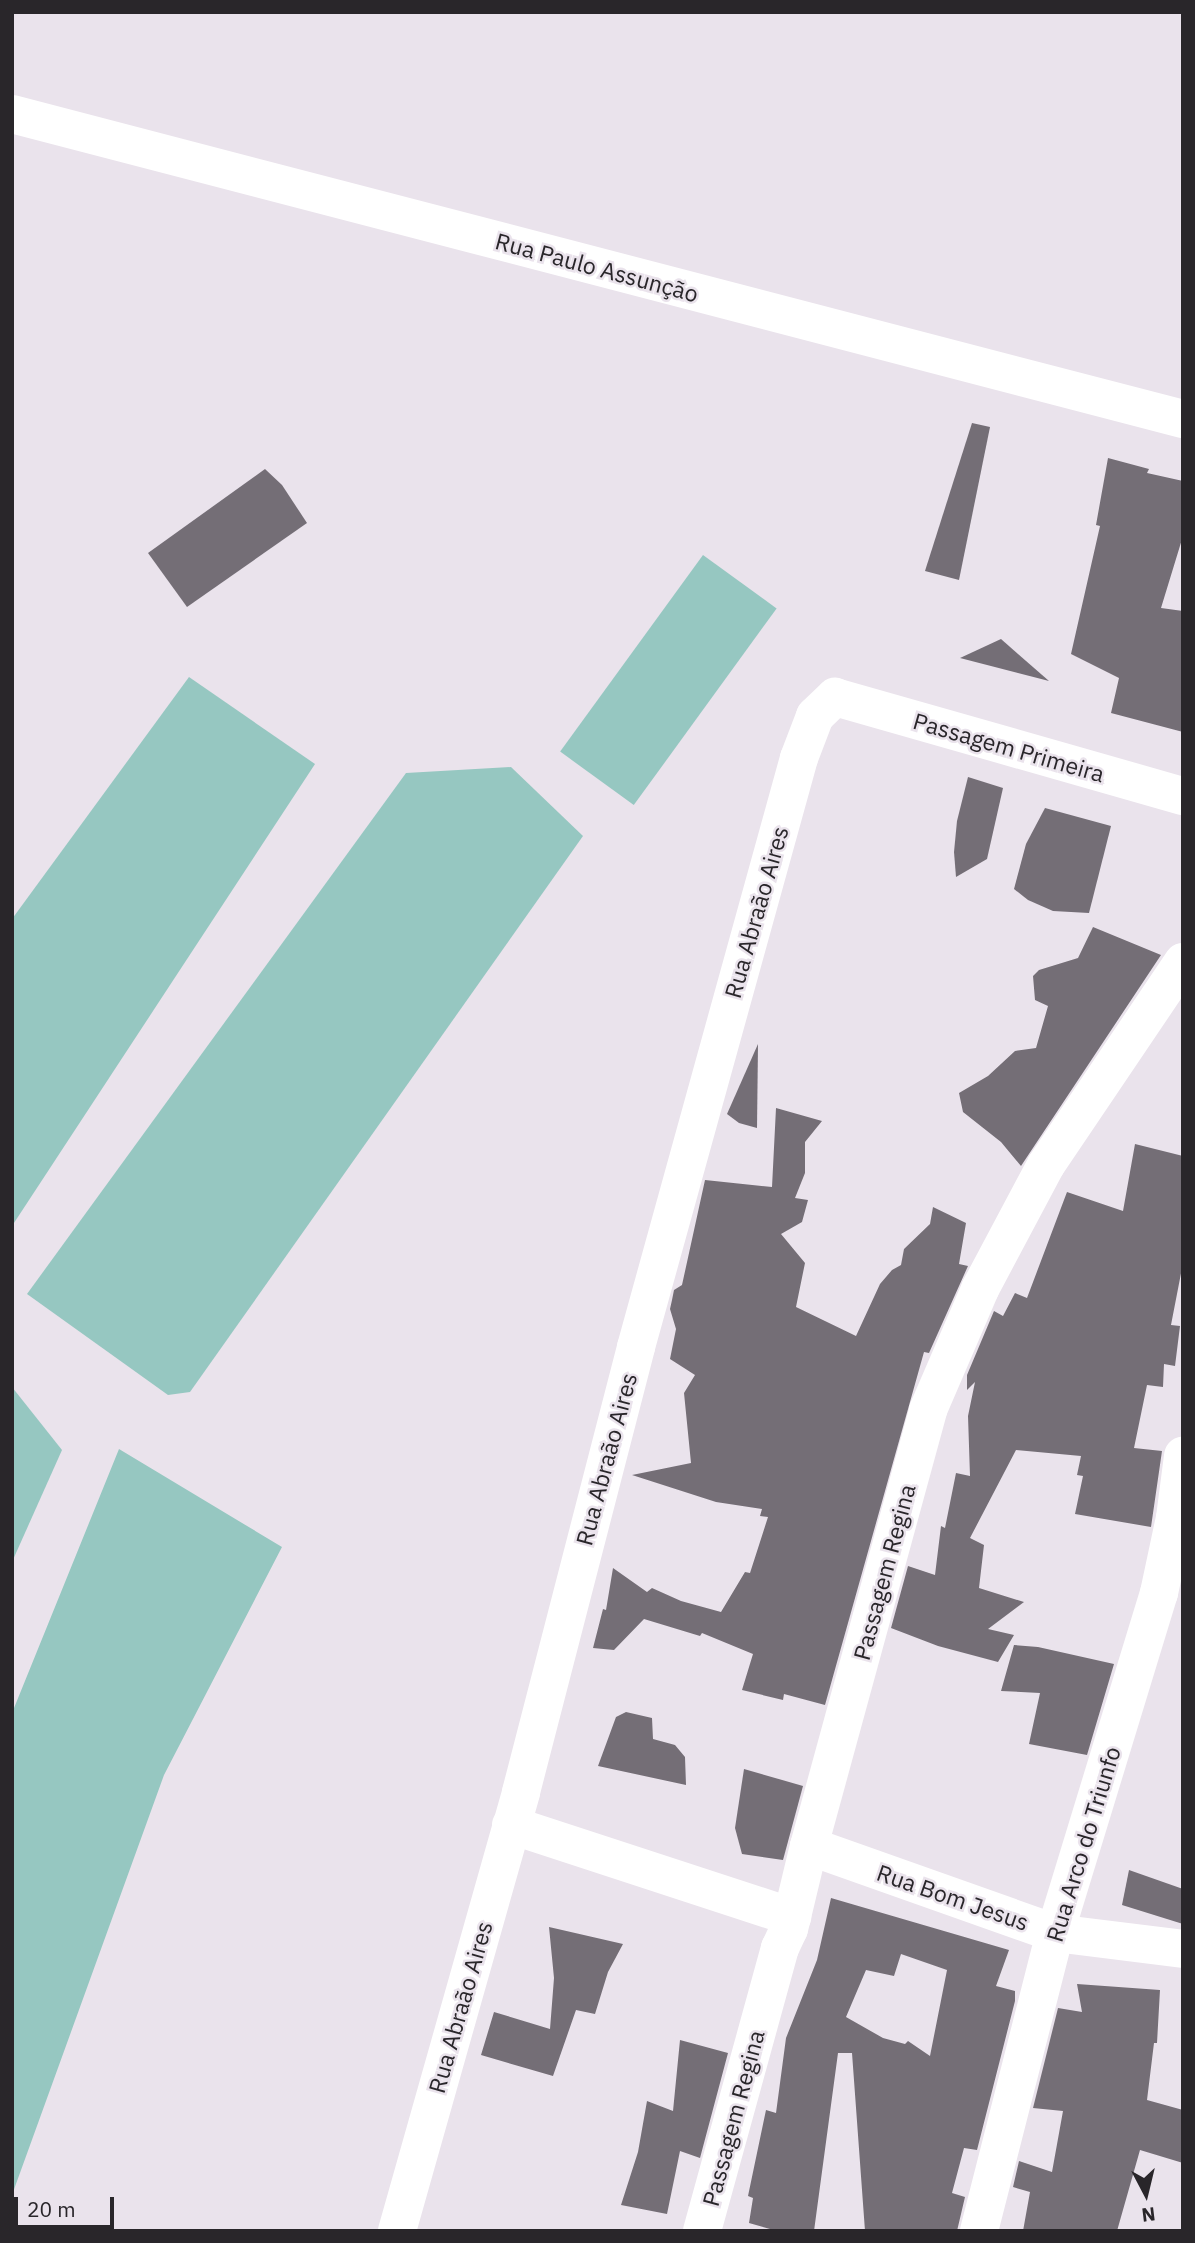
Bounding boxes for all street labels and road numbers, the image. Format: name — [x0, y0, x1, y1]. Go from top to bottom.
street label: Rua Paulo Assunção — [492, 227, 702, 307]
street label: Passagem Primeira — [910, 706, 1108, 788]
street label: Rua Abraão Aires — [718, 823, 794, 1001]
street label: Rua Abraão Aires — [570, 1370, 642, 1548]
street label: Passagem Regina — [847, 1481, 921, 1663]
street label: Rua Arco do Triunfo — [1040, 1743, 1126, 1945]
street label: Rua Bom Jesus — [873, 1858, 1033, 1936]
street label: Rua Abraão Aires — [422, 1918, 498, 2096]
street label: Passagem Regina — [696, 2027, 770, 2209]

